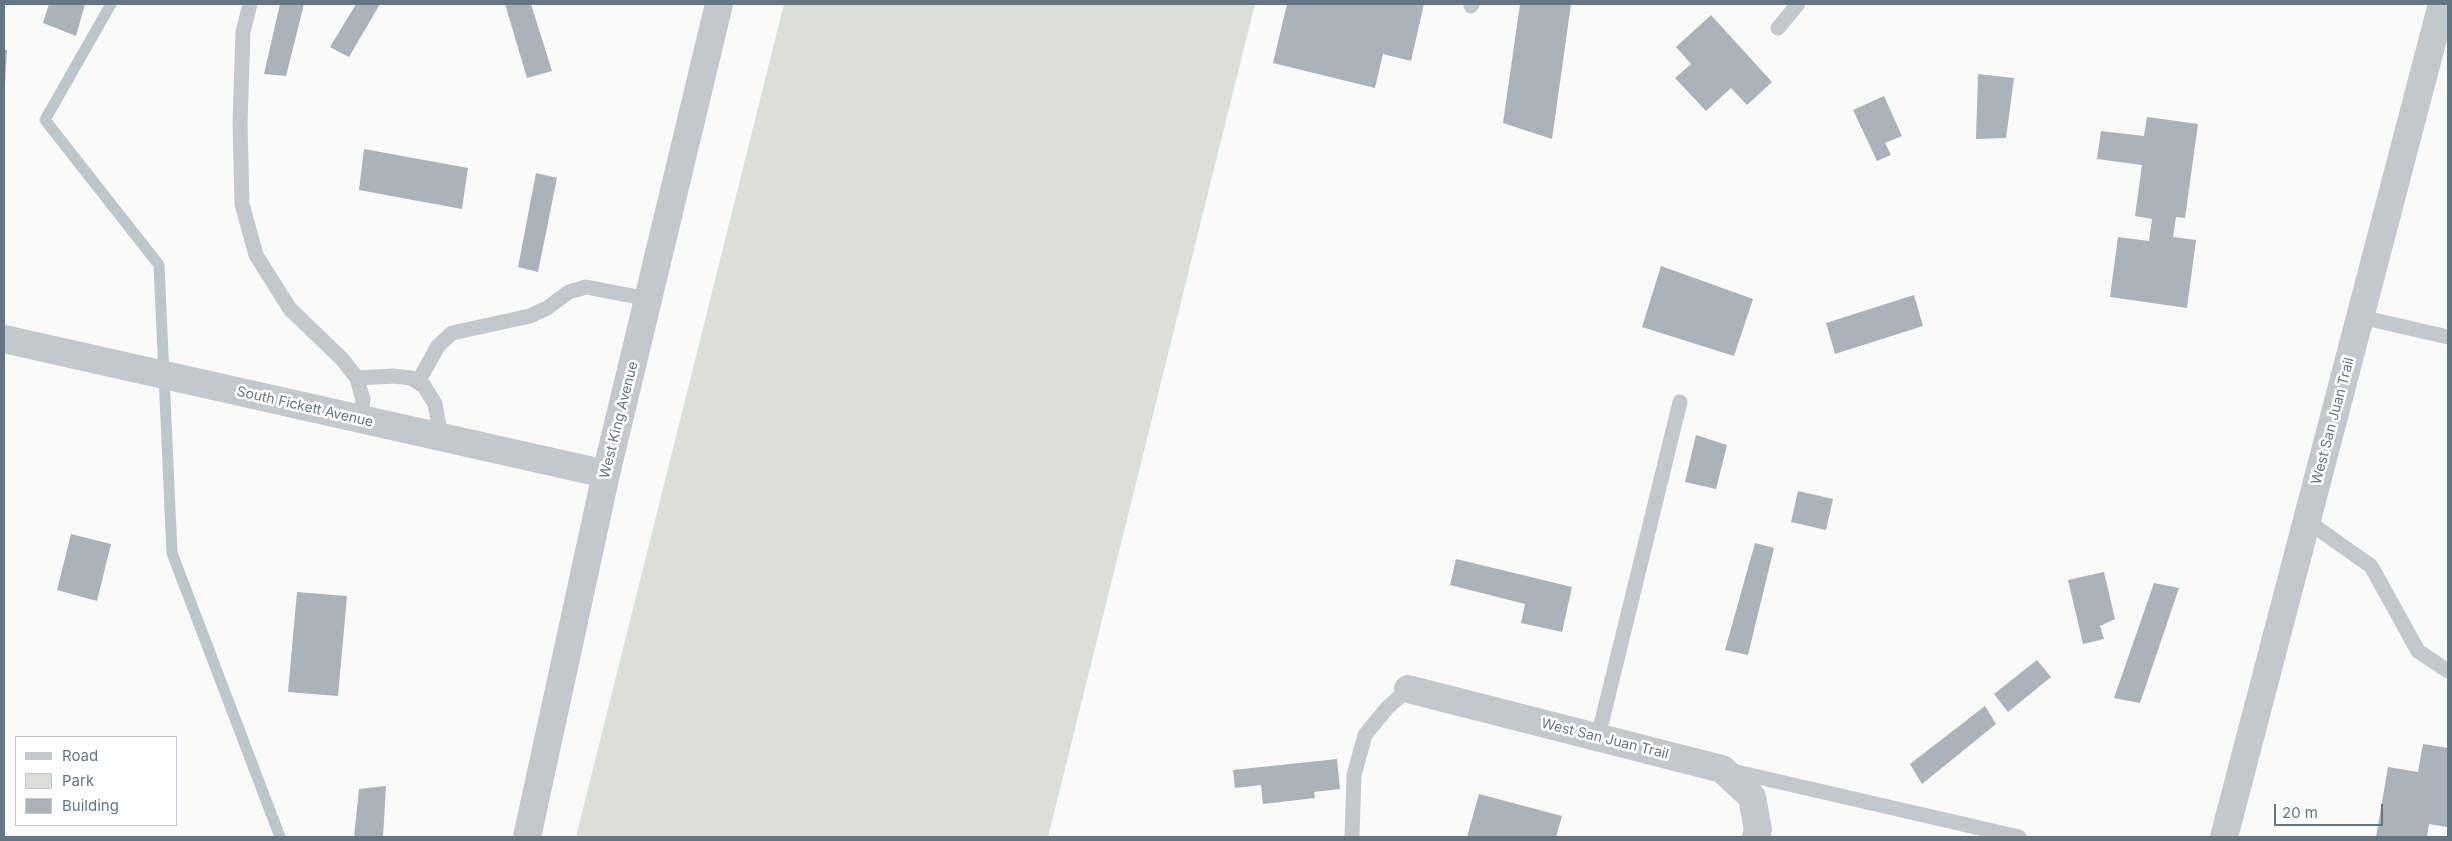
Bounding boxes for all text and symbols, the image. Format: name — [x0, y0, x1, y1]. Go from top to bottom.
street label: West San Juan Trail — [2308, 356, 2358, 486]
street label: West King Avenue — [596, 360, 642, 480]
street label: South Fickett Avenue — [235, 383, 375, 431]
street label: West San Juan Trail — [1540, 715, 1670, 763]
legend — [15, 736, 178, 826]
text: Road — [62, 746, 98, 765]
text: Park — [62, 771, 94, 790]
scale bar — [2277, 794, 2386, 826]
text: Building — [62, 796, 119, 815]
text: 20 m — [2282, 803, 2318, 822]

